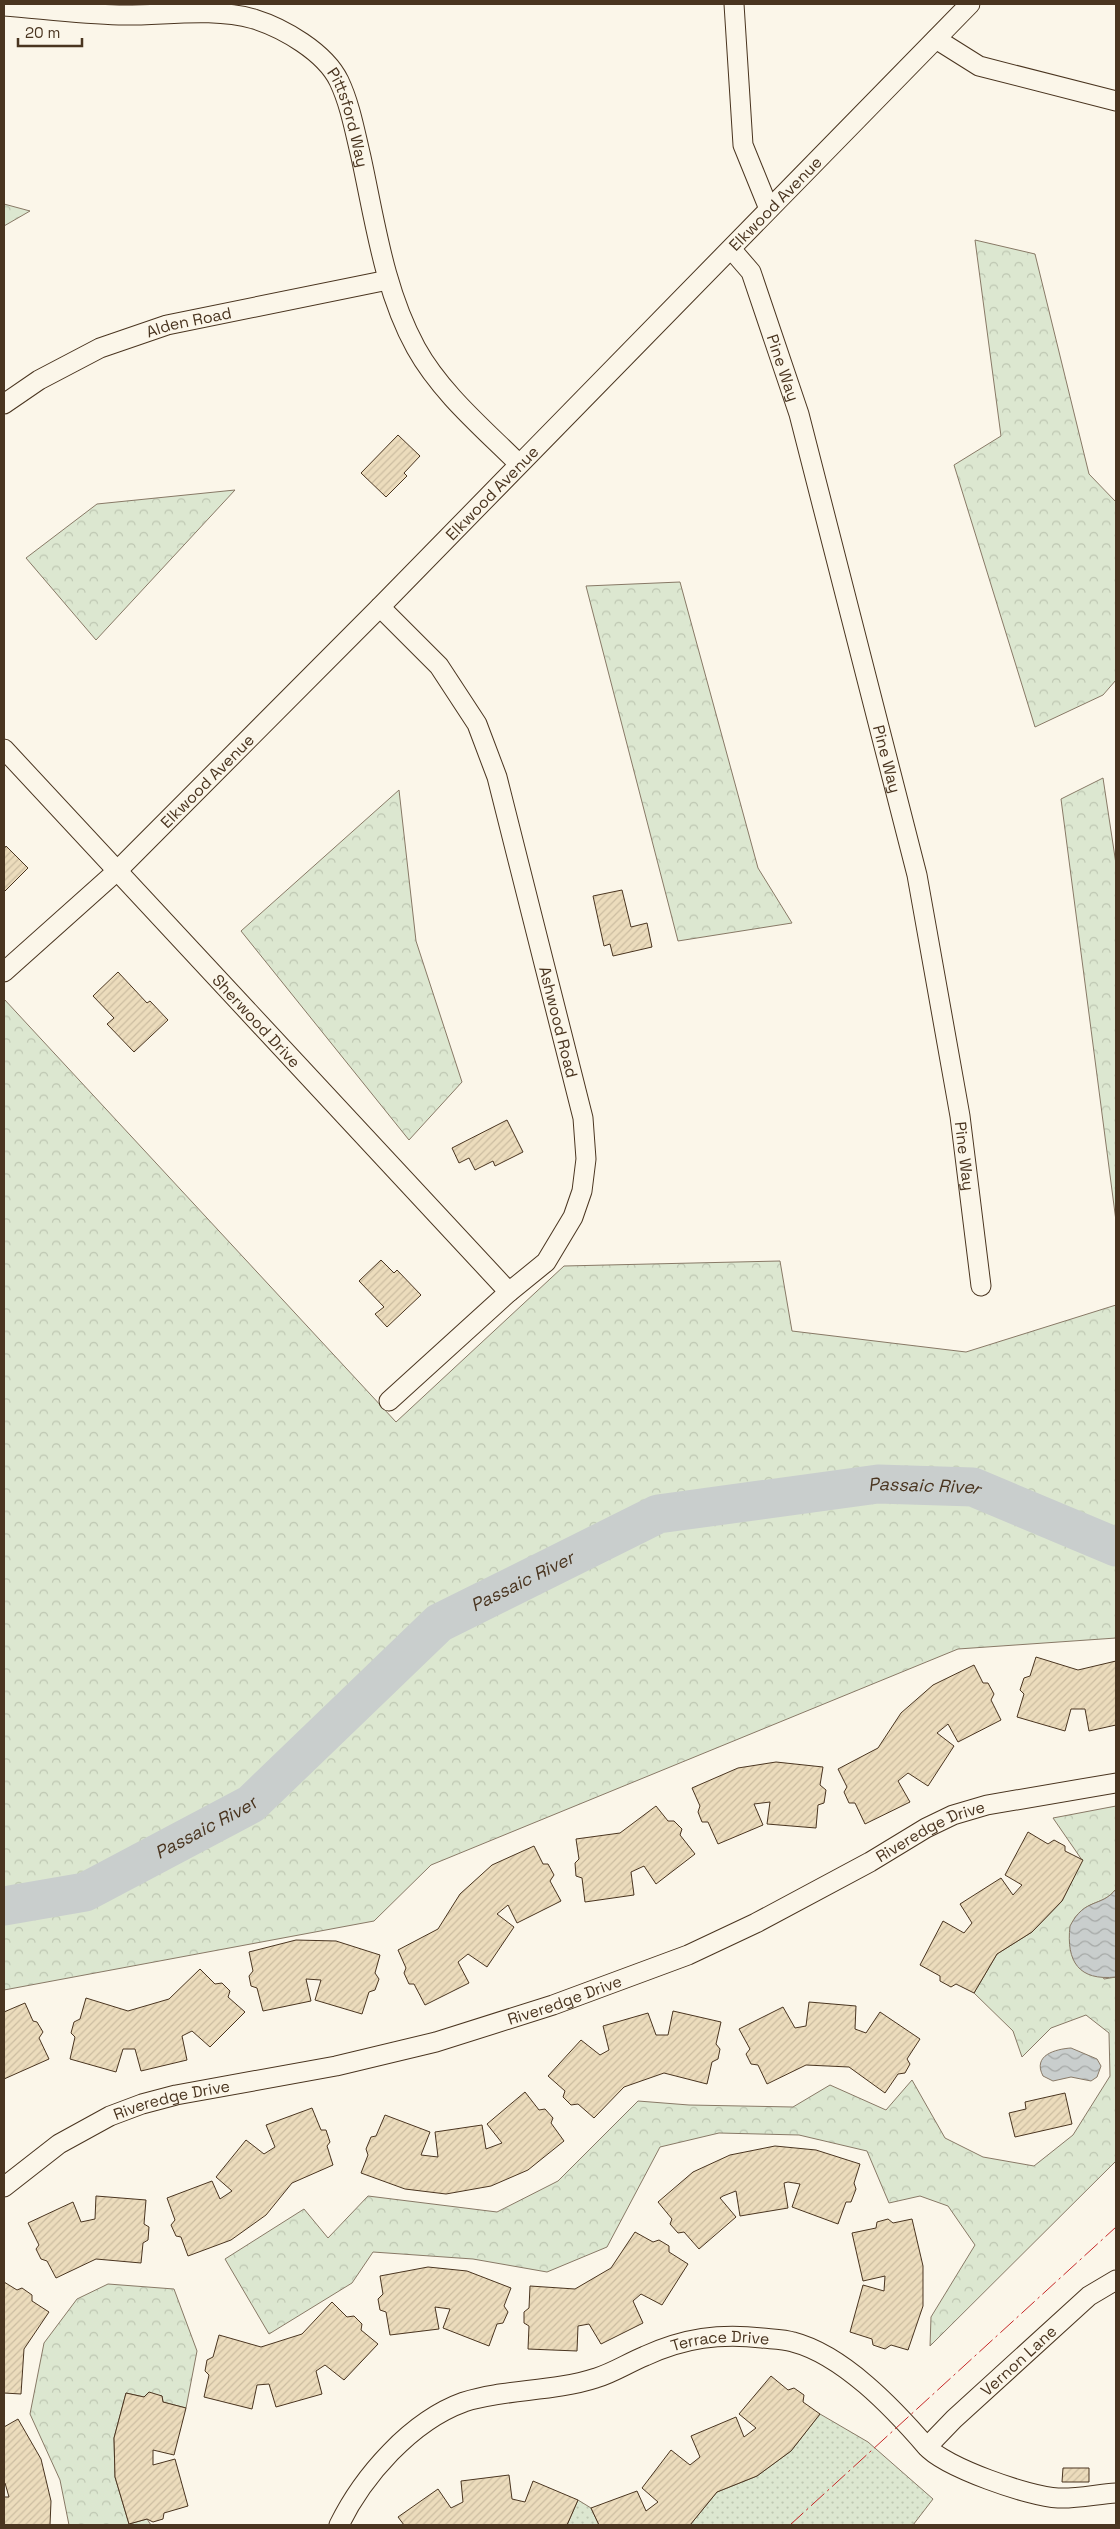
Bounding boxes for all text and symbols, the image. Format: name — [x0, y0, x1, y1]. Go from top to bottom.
scale bar — [18, 15, 81, 47]
text: 20 m — [25, 23, 60, 42]
street label: Pittsford Way — [322, 63, 373, 169]
street label: Elkwood Avenue — [724, 152, 826, 256]
street label: Alden Road — [143, 302, 233, 342]
street label: Pine Way — [762, 332, 804, 404]
street label: Elkwood Avenue — [441, 441, 543, 545]
street label: Pine Way — [868, 723, 906, 795]
street label: Elkwood Avenue — [156, 729, 259, 833]
street label: Ashwood Road — [534, 964, 582, 1080]
street label: Sherwood Drive — [208, 970, 305, 1072]
street label: Pine Way — [950, 1120, 979, 1192]
water label: Passaic River — [866, 1472, 987, 1501]
water label: Passaic River — [466, 1545, 579, 1617]
water label: Passaic River — [151, 1790, 264, 1864]
street label: Riveredge Drive — [872, 1796, 987, 1867]
street label: Riveredge Drive — [505, 1971, 625, 2030]
street label: Riveredge Drive — [110, 2075, 232, 2125]
street label: Vernon Lane — [976, 2321, 1061, 2401]
street label: Terrace Drive — [668, 2326, 770, 2356]

